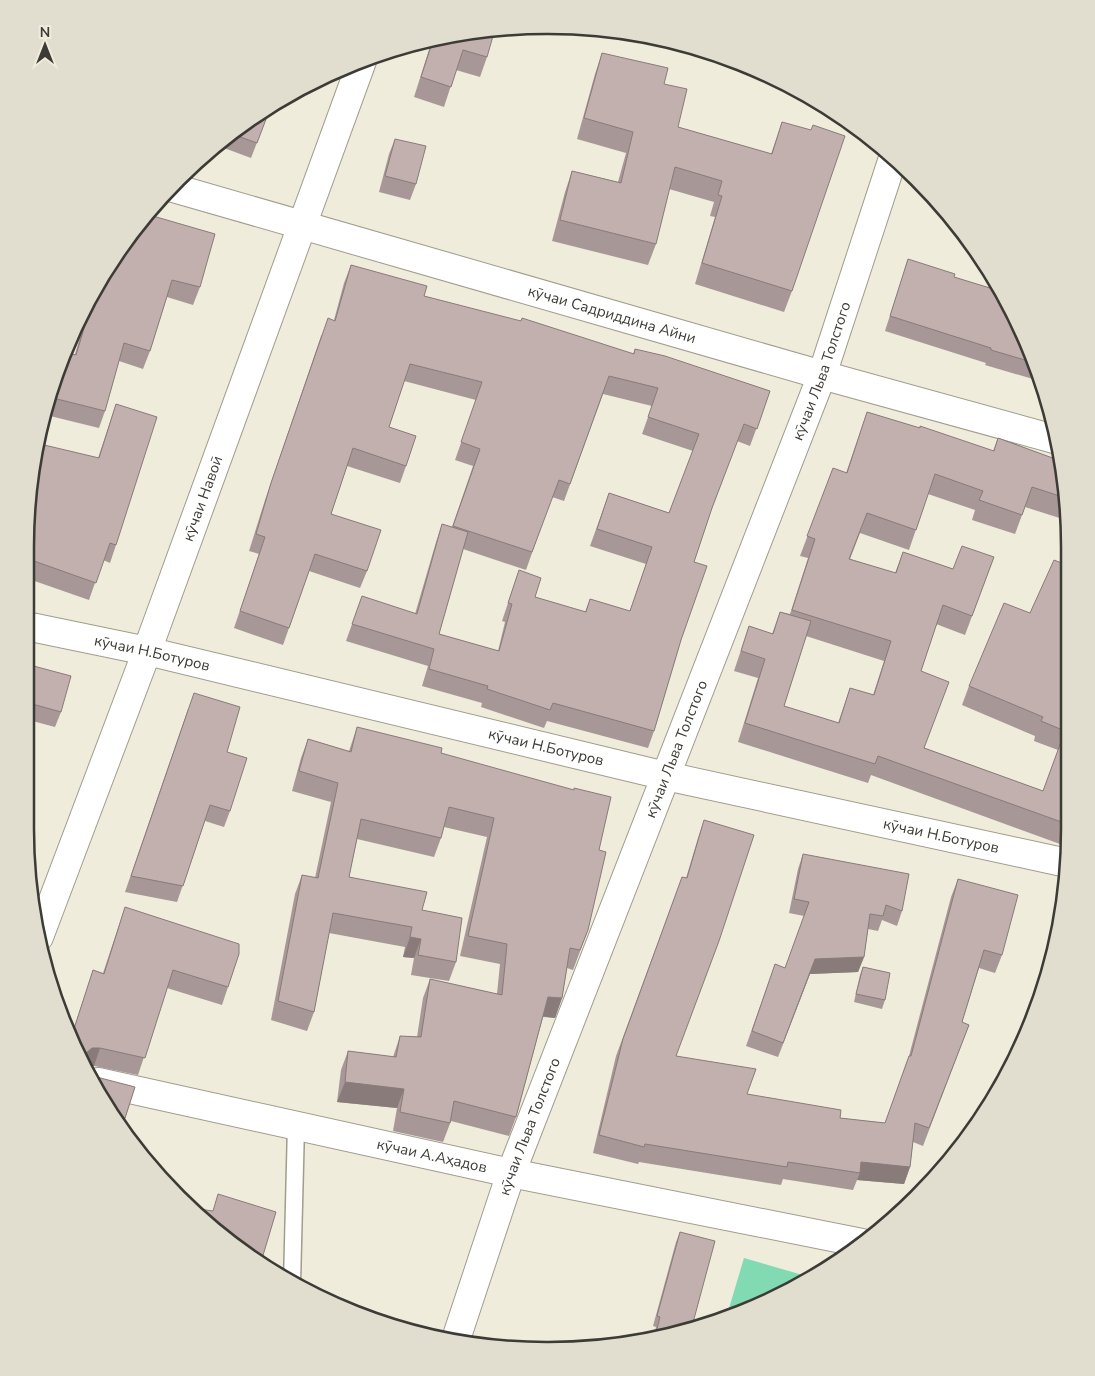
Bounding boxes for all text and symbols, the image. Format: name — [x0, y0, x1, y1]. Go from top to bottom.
north arrow — [20, 20, 70, 70]
text: N — [40, 23, 50, 42]
street label: кӯчаи Садриддина Айни — [526, 281, 698, 348]
street label: кӯчаи Льва Толстого — [787, 299, 855, 443]
street label: кӯчаи Навоӣ — [178, 453, 227, 544]
street label: кӯчаи Н.Ботуров — [92, 630, 212, 676]
street label: кӯчаи Льва Толстого — [640, 677, 712, 821]
street label: кӯчаи Н.Ботуров — [486, 724, 606, 771]
street label: кӯчаи Н.Ботуров — [881, 813, 1001, 858]
street label: кӯчаи Льва Толстого — [494, 1055, 565, 1198]
street label: кӯчаи А.Аҳадов — [375, 1134, 489, 1177]

